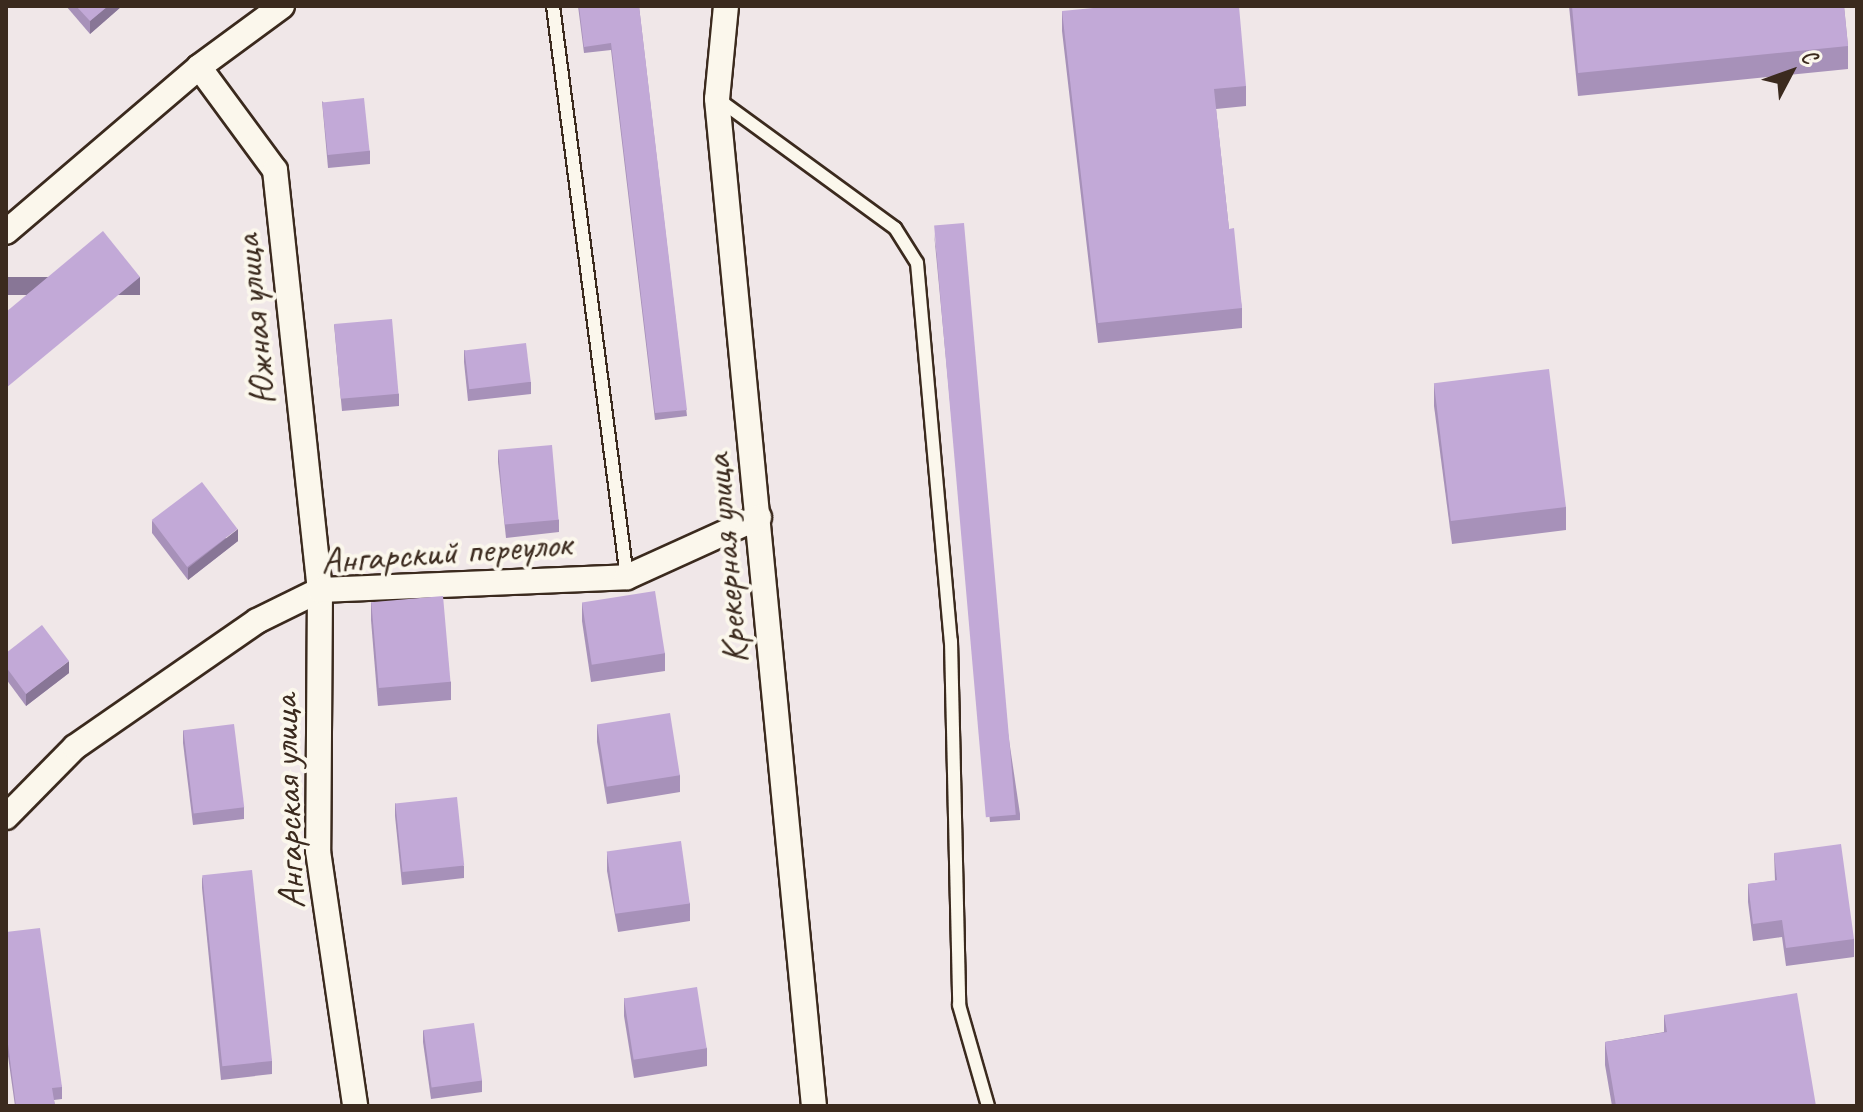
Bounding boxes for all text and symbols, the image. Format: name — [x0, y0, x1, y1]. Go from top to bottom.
north arrow — [1751, 32, 1831, 112]
text: С — [1795, 43, 1823, 70]
street label: Южная улица — [223, 231, 287, 409]
street label: Крекерная улица — [694, 451, 758, 667]
street label: Ангарский переулок — [319, 521, 573, 583]
street label: Ангарская улица — [261, 694, 315, 910]

